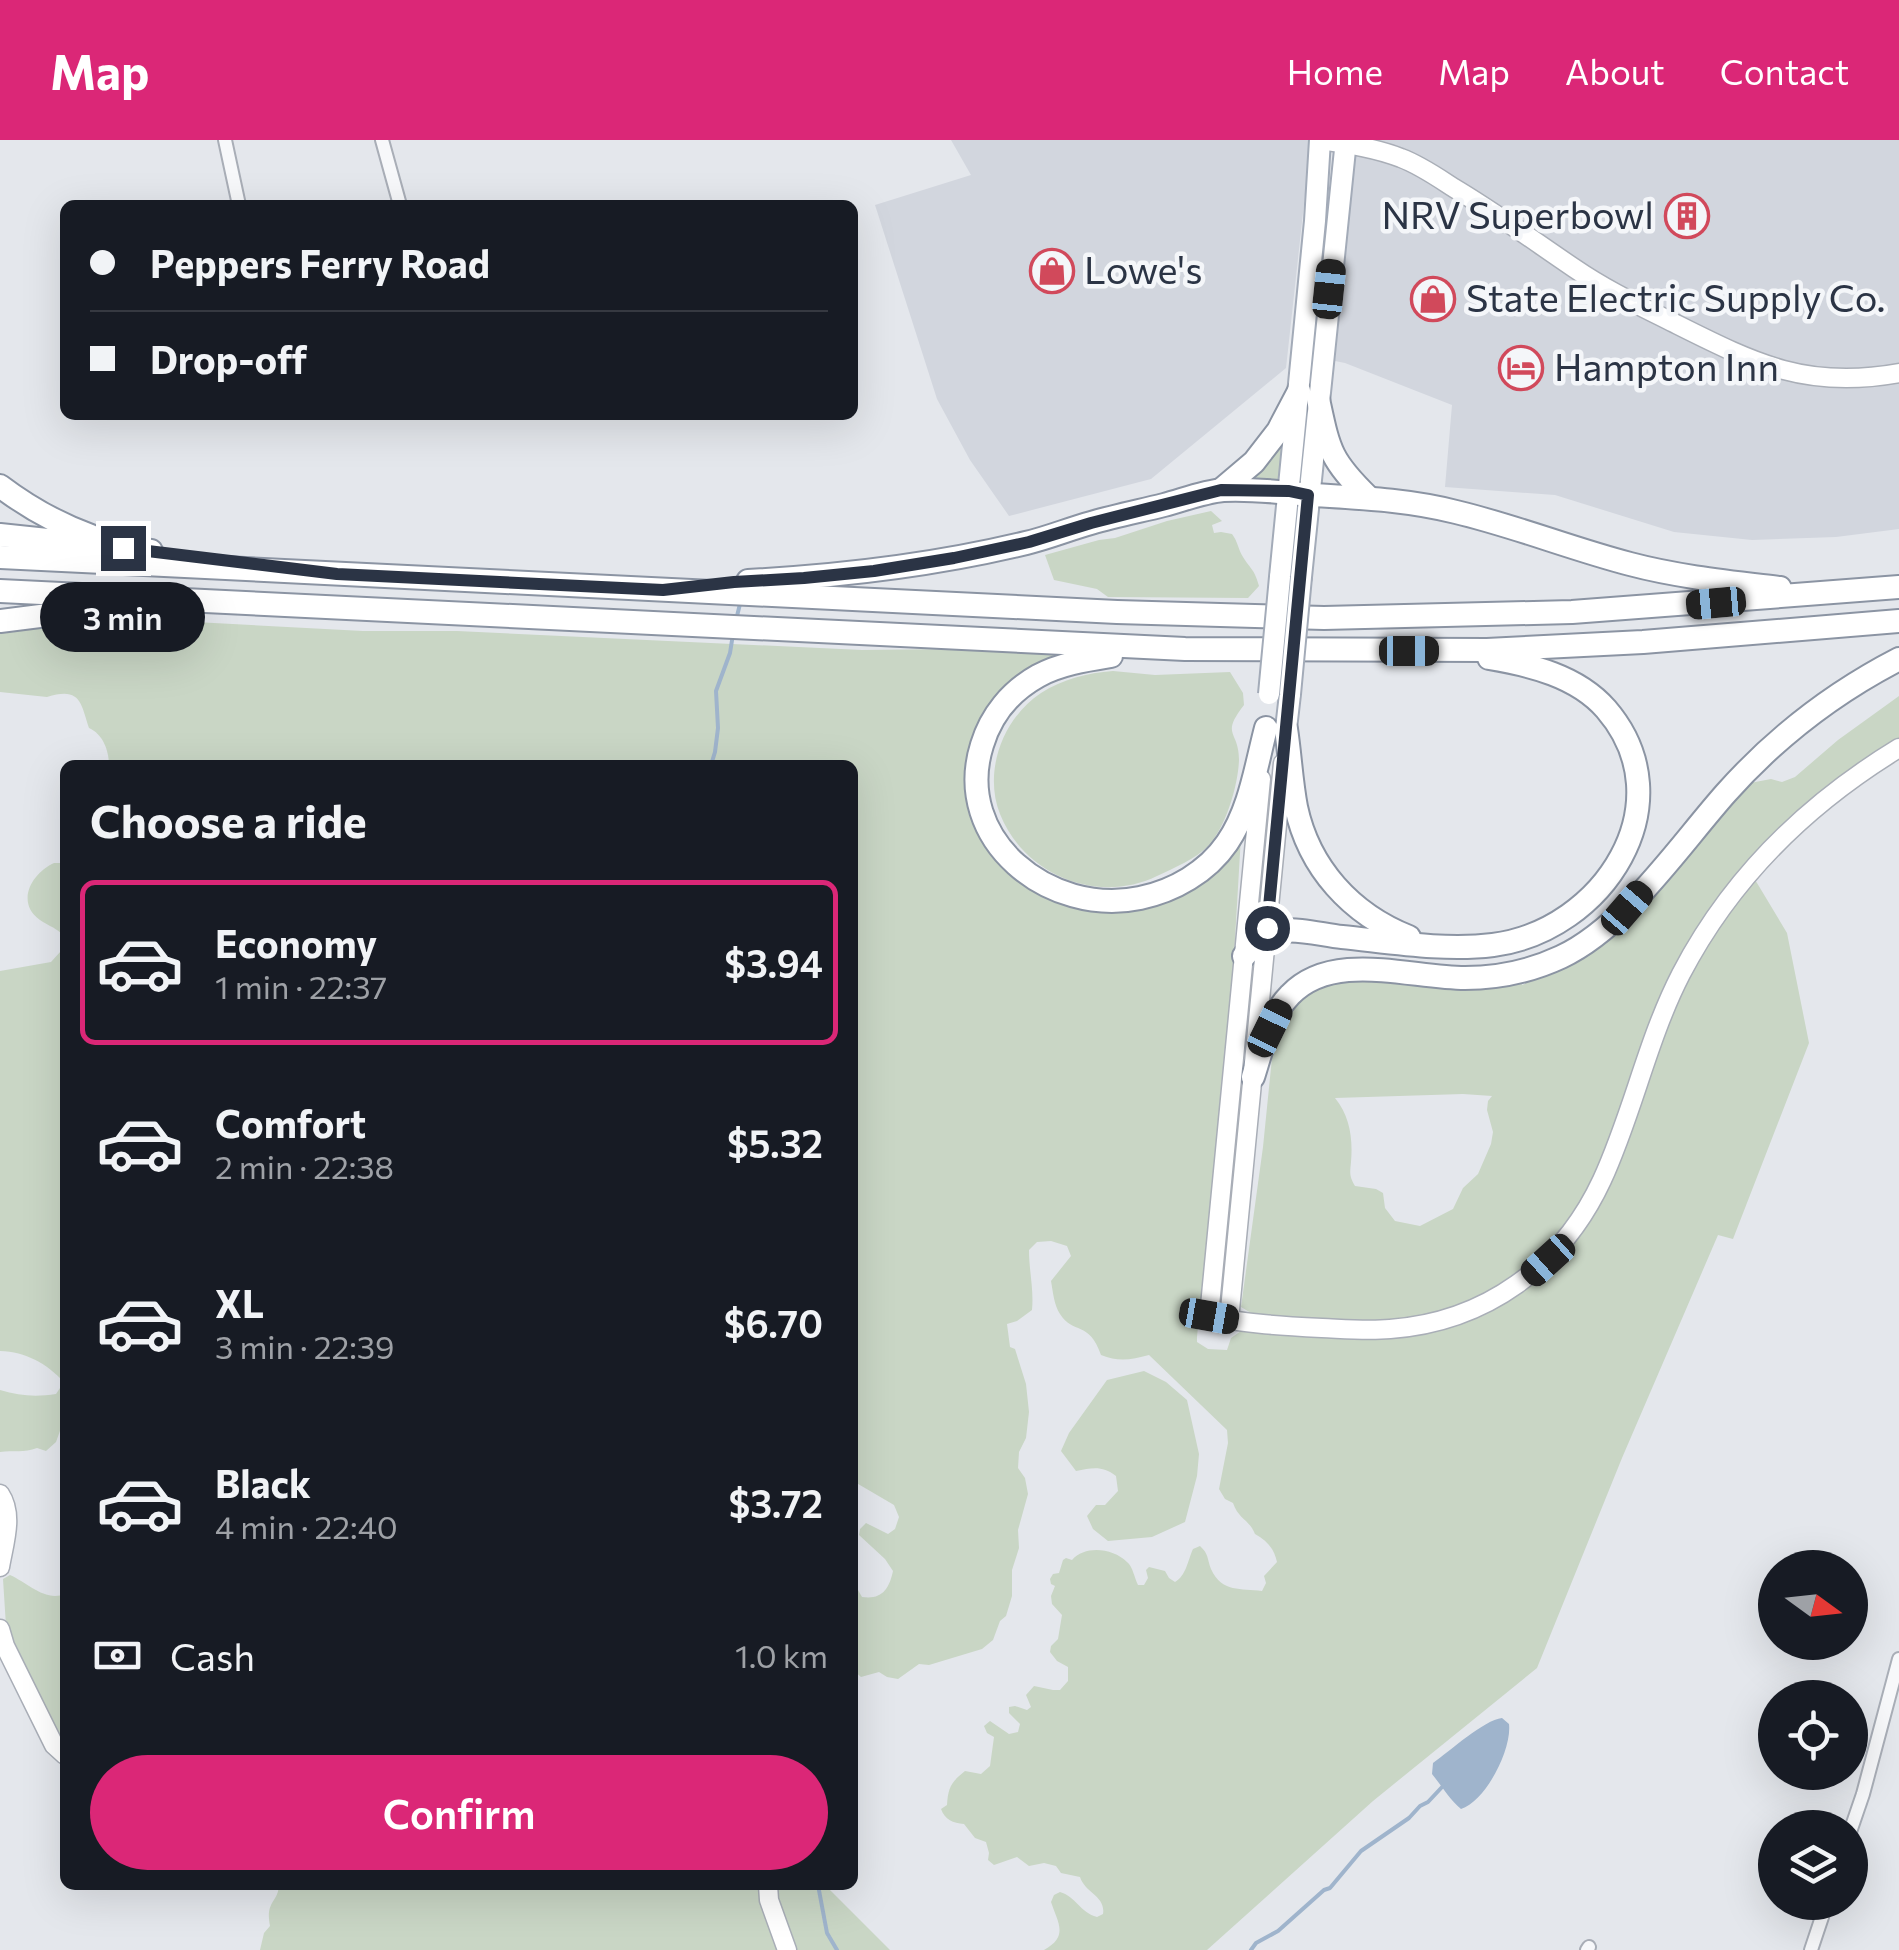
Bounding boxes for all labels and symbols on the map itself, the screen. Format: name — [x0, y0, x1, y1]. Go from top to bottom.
place label: NRV Superbowl — [1381, 190, 1654, 237]
building icon: NRV Superbowl — [1664, 193, 1710, 239]
place label: Lowe's — [1084, 245, 1203, 292]
shop icon: Lowe's — [1029, 248, 1075, 294]
car — [1311, 258, 1347, 320]
place label: State Electric Supply Co. — [1466, 273, 1885, 320]
shop icon: State Electric Supply Co. — [1410, 276, 1456, 322]
place label: Hampton Inn — [1554, 342, 1779, 389]
hotel icon: Hampton Inn — [1498, 345, 1544, 391]
route end — [101, 526, 146, 571]
callout: 3 min — [41, 583, 206, 653]
car — [1685, 585, 1747, 621]
car — [1379, 636, 1439, 666]
car — [1596, 876, 1658, 940]
route start — [1245, 906, 1290, 951]
car — [1243, 994, 1297, 1062]
car — [1516, 1229, 1580, 1291]
car — [1177, 1296, 1241, 1336]
north arrow — [1758, 1550, 1868, 1660]

